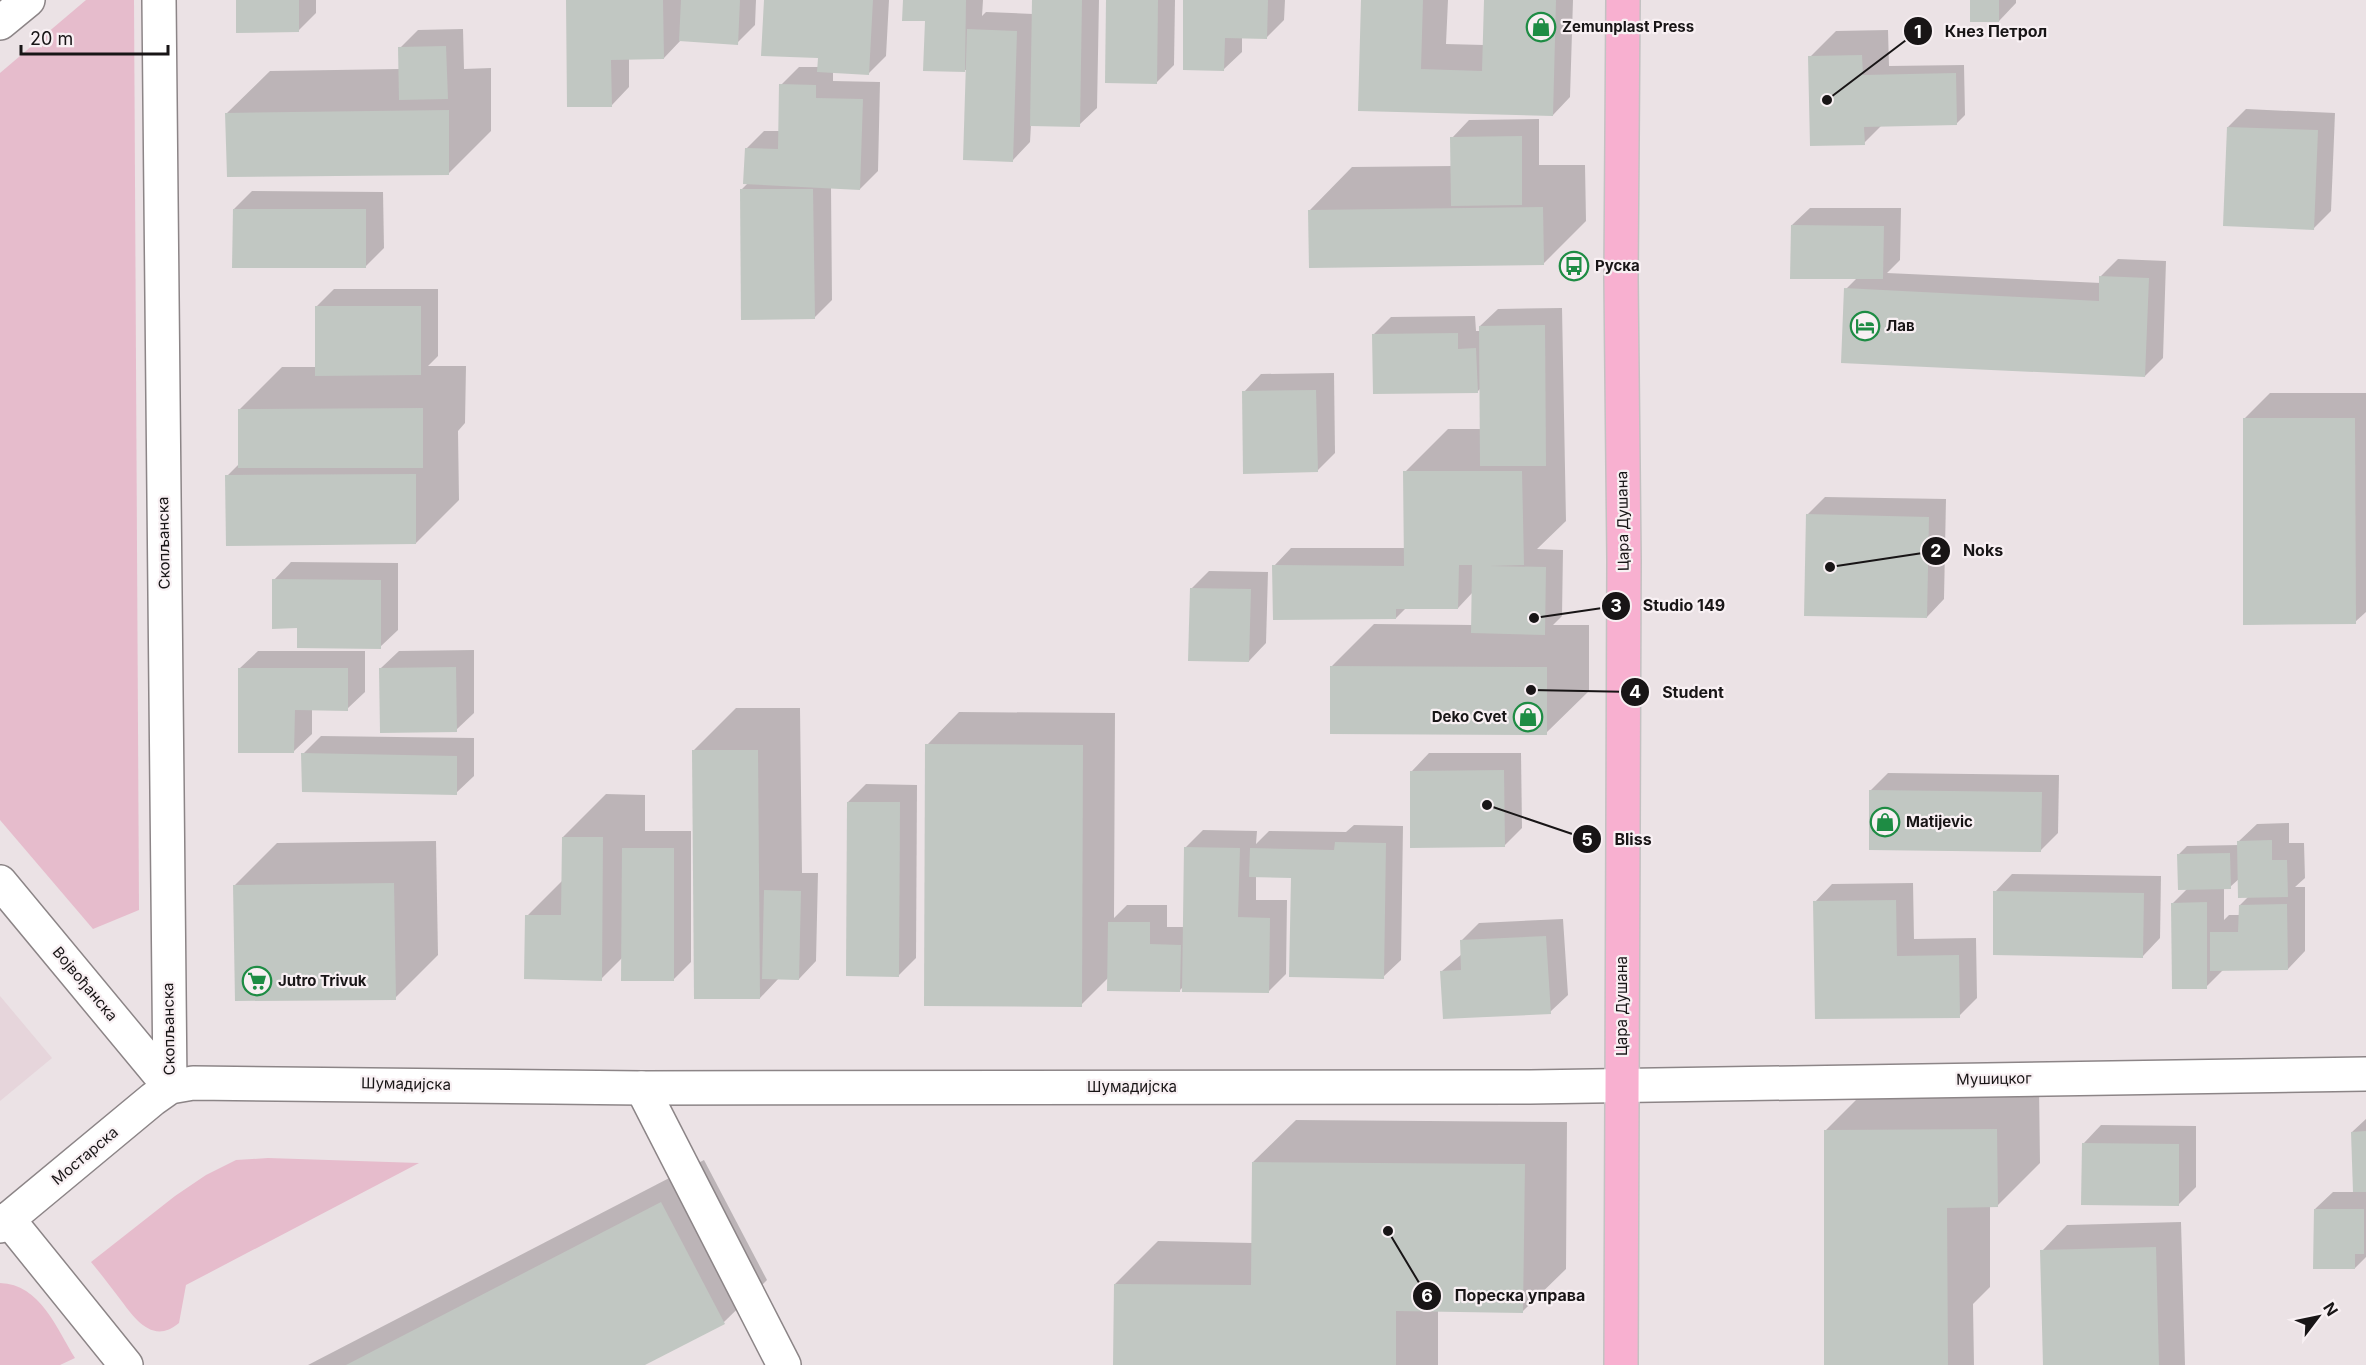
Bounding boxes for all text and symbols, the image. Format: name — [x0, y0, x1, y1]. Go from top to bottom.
shop icon: Zemunplast Press — [1525, 11, 1557, 43]
callout: Кнез Петрол — [1903, 14, 2059, 48]
place label: Zemunplast Press — [1562, 17, 1694, 36]
scale bar — [21, 18, 168, 56]
text: 1 — [1914, 21, 1922, 42]
text: Кнез Петрол — [1945, 21, 2047, 41]
text: 20 m — [30, 28, 73, 49]
bus stop icon: Руска — [1558, 250, 1590, 282]
place label: Руска — [1595, 256, 1640, 275]
hotel icon: Лав — [1849, 310, 1881, 342]
place label: Лав — [1886, 316, 1915, 335]
street label: Цара Душана — [1612, 471, 1633, 571]
street label: Скопљанска — [153, 496, 174, 590]
callout: Noks — [1921, 534, 2015, 568]
text: 2 — [1930, 540, 1942, 561]
text: Noks — [1963, 540, 2003, 560]
callout: Studio 149 — [1601, 589, 1737, 623]
text: 3 — [1610, 595, 1622, 616]
text: Studio 149 — [1643, 595, 1725, 615]
callout: Student — [1620, 675, 1736, 709]
text: 4 — [1629, 681, 1641, 702]
text: Student — [1662, 682, 1724, 702]
shop icon: Deko Cvet — [1512, 701, 1544, 733]
place label: Deko Cvet — [1432, 707, 1507, 726]
shop icon: Matijevic — [1869, 806, 1901, 838]
place label: Matijevic — [1906, 812, 1973, 831]
callout: Bliss — [1572, 822, 1663, 856]
text: 5 — [1581, 829, 1593, 850]
text: Bliss — [1614, 829, 1652, 849]
street label: Војвођанска — [49, 943, 122, 1025]
street label: Цара Душана — [1612, 956, 1631, 1056]
supermarket icon: Jutro Trivuk — [241, 965, 273, 997]
place label: Jutro Trivuk — [278, 971, 367, 990]
street label: Скопљанска — [158, 982, 179, 1076]
street label: Мушицког — [1956, 1068, 2032, 1089]
street label: Шумадијска — [361, 1073, 451, 1094]
street label: Шумадијска — [1087, 1077, 1177, 1096]
street label: Мостарска — [48, 1122, 122, 1189]
callout: Пореска управа — [1412, 1279, 1597, 1313]
text: 6 — [1421, 1285, 1433, 1306]
text: Пореска управа — [1455, 1285, 1585, 1305]
north arrow — [2288, 1287, 2348, 1347]
text: N — [2319, 1299, 2342, 1320]

